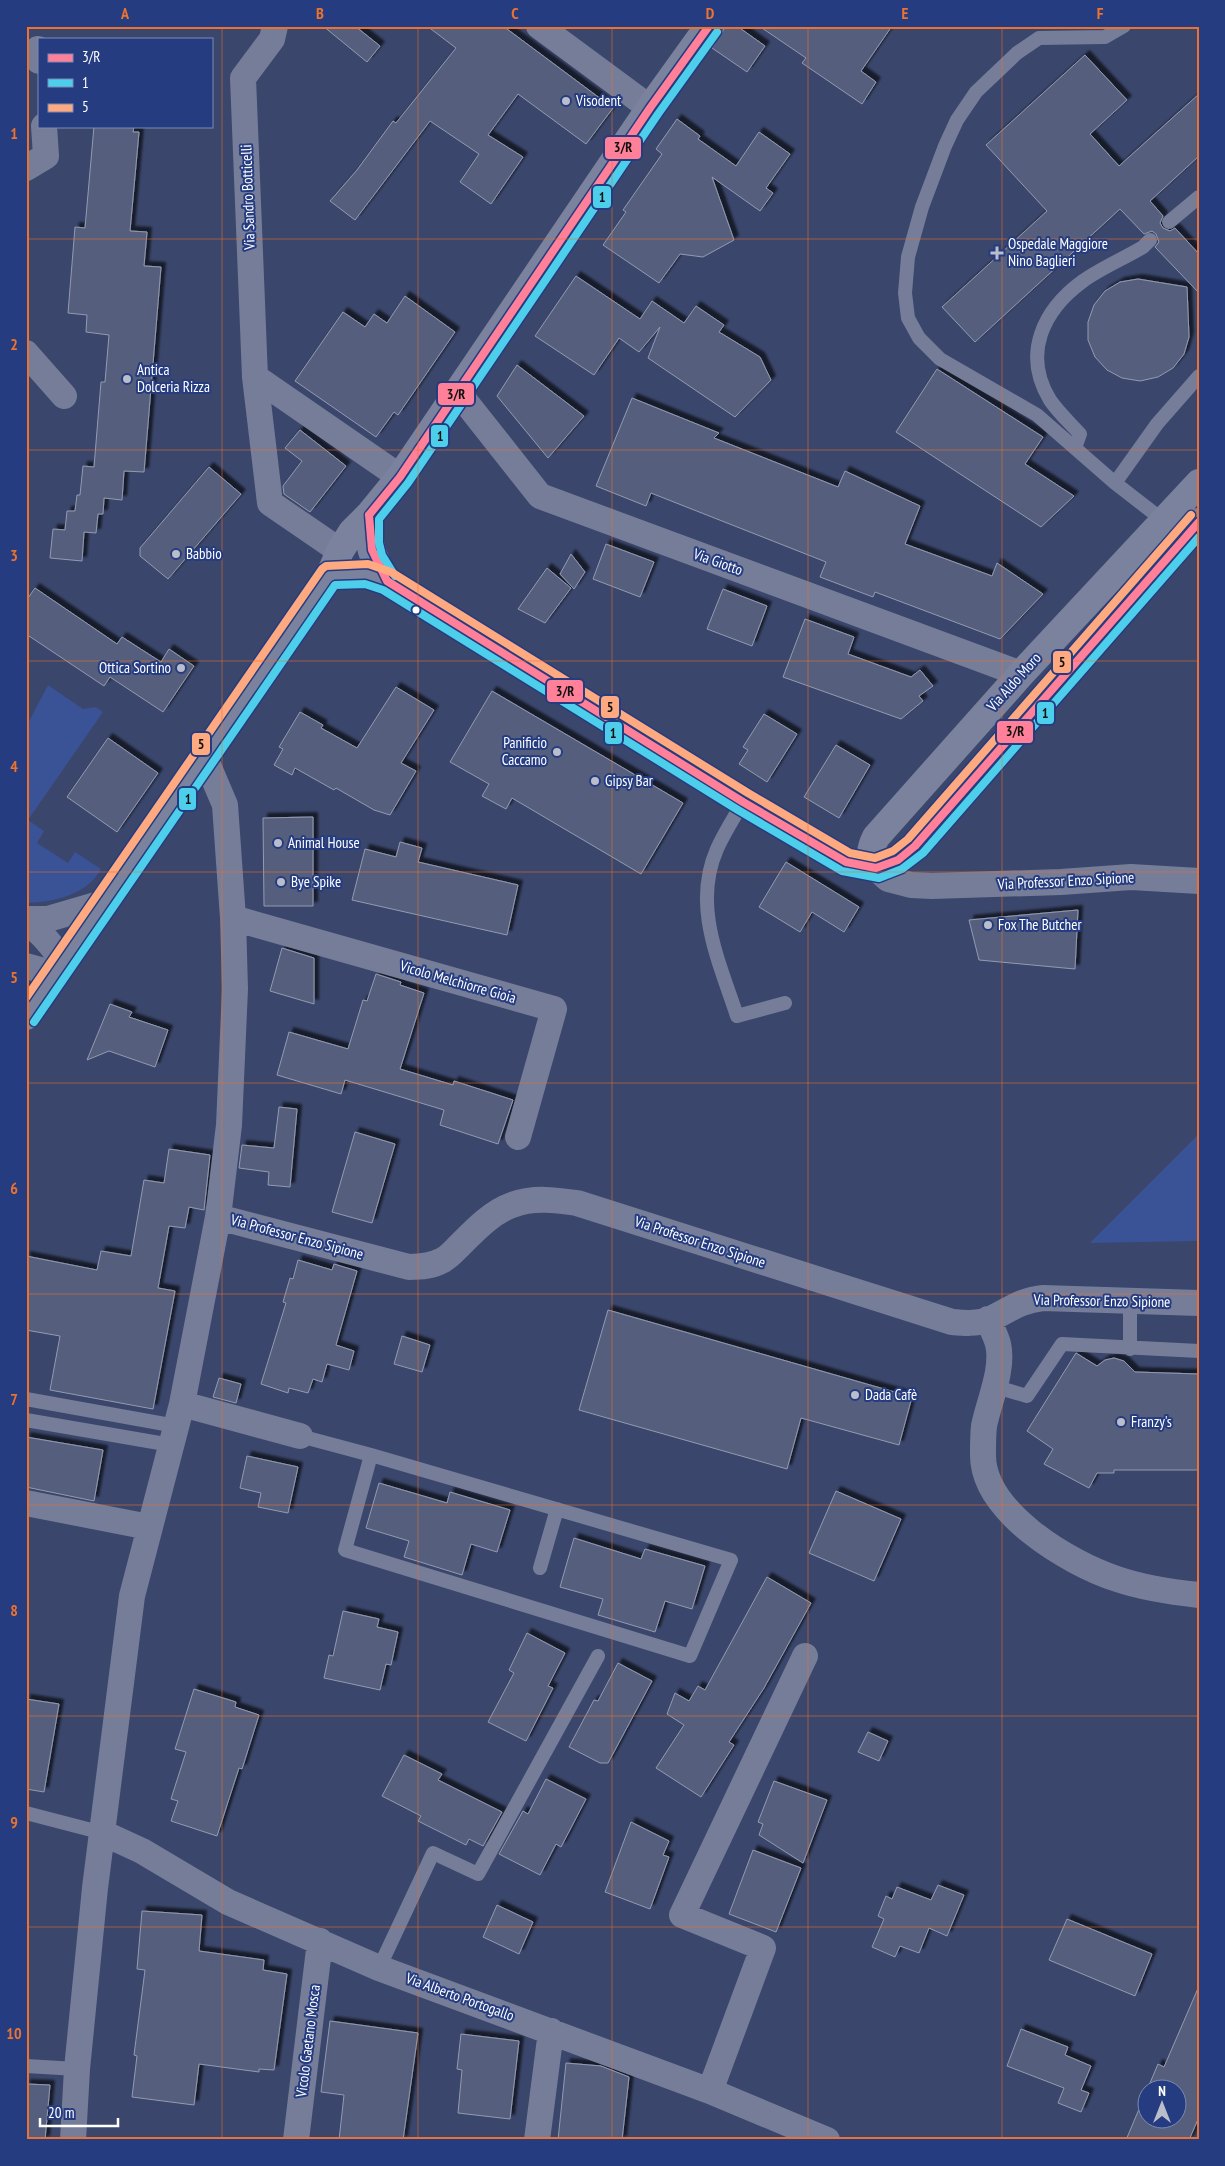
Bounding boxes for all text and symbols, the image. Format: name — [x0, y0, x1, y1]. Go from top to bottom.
text: A — [120, 3, 130, 23]
text: B — [316, 3, 324, 23]
text: C — [511, 3, 519, 23]
text: D — [706, 3, 715, 23]
text: E — [902, 3, 909, 23]
text: F — [1097, 3, 1104, 23]
legend — [38, 38, 212, 128]
text: 3/R — [82, 47, 100, 66]
text: 1 — [82, 73, 89, 92]
place label: Visodent — [575, 91, 621, 110]
marker: Visodent — [560, 95, 572, 107]
text: 5 — [82, 97, 89, 116]
text: 1 — [10, 123, 18, 143]
line badge: 3/R — [604, 136, 642, 160]
text: 3/R — [614, 138, 632, 156]
street label: Via Sandro Botticelli — [236, 144, 259, 251]
line badge: 1 — [592, 185, 612, 209]
text: 1 — [599, 188, 605, 206]
place label: Ospedale Maggiore Nino Baglieri — [1008, 234, 1108, 270]
marker: Ospedale Maggiore Nino Baglieri — [990, 246, 1004, 260]
text: 2 — [10, 334, 18, 354]
place label: Antica Dolceria Rizza — [137, 360, 210, 396]
marker: Antica Dolceria Rizza — [121, 373, 133, 385]
line badge: 3/R — [437, 382, 475, 406]
text: 3/R — [447, 385, 465, 403]
line badge: 1 — [430, 424, 449, 448]
text: 1 — [437, 427, 443, 445]
place label: Babbio — [186, 544, 222, 563]
street label: Via Giotto — [690, 544, 745, 579]
text: 3 — [10, 545, 18, 565]
marker: Babbio — [170, 548, 182, 560]
unlabelled marker — [411, 605, 421, 615]
street label: Via Aldo Moro — [982, 648, 1045, 716]
line badge: 5 — [1052, 650, 1072, 674]
text: 5 — [1059, 653, 1065, 671]
place label: Ottica Sortino — [99, 658, 171, 677]
marker: Ottica Sortino — [175, 662, 187, 674]
line badge: 3/R — [546, 679, 584, 703]
text: 3/R — [556, 682, 574, 700]
line badge: 5 — [600, 695, 620, 719]
text: 5 — [607, 698, 613, 716]
line badge: 1 — [1036, 701, 1055, 725]
text: 1 — [1042, 704, 1048, 722]
line badge: 3/R — [996, 720, 1034, 744]
line badge: 1 — [604, 721, 623, 745]
text: 3/R — [1006, 722, 1024, 740]
text: 1 — [610, 724, 616, 742]
line badge: 5 — [191, 732, 211, 756]
place label: Panificio Caccamo — [502, 733, 547, 769]
text: 5 — [198, 735, 204, 753]
marker: Panificio Caccamo — [551, 746, 563, 758]
text: 4 — [10, 756, 18, 776]
place label: Gipsy Bar — [605, 771, 654, 790]
marker: Gipsy Bar — [589, 775, 601, 787]
line badge: 1 — [178, 787, 197, 811]
text: 1 — [185, 790, 191, 808]
place label: Animal House — [288, 833, 360, 852]
marker: Animal House — [272, 837, 284, 849]
street label: Via Professor Enzo Sipione — [996, 867, 1135, 894]
place label: Bye Spike — [291, 872, 341, 891]
marker: Bye Spike — [275, 876, 287, 888]
place label: Fox The Butcher — [998, 915, 1082, 934]
marker: Fox The Butcher — [982, 919, 994, 931]
street label: Vicolo Melchiorre Gioia — [397, 956, 518, 1007]
text: 5 — [10, 967, 18, 987]
text: 6 — [10, 1178, 18, 1198]
street label: Via Professor Enzo Sipione — [228, 1209, 366, 1263]
street label: Via Professor Enzo Sipione — [631, 1211, 768, 1272]
street label: Via Professor Enzo Sipione — [1033, 1290, 1170, 1311]
place label: Dada Cafè — [865, 1385, 917, 1404]
text: 7 — [10, 1389, 18, 1409]
marker: Dada Cafè — [849, 1389, 861, 1401]
place label: Franzy's — [1131, 1412, 1172, 1431]
marker: Franzy's — [1115, 1416, 1127, 1428]
text: 8 — [10, 1600, 18, 1620]
text: 9 — [10, 1812, 18, 1832]
street label: Via Alberto Portogallo — [402, 1968, 517, 2025]
street label: Vicolo Gaetano Mosca — [291, 1984, 324, 2099]
text: 10 — [6, 2023, 22, 2043]
north arrow — [1138, 2078, 1188, 2128]
text: N — [1158, 2082, 1166, 2100]
scale bar — [40, 2096, 118, 2128]
text: 20 m — [48, 2103, 74, 2122]

